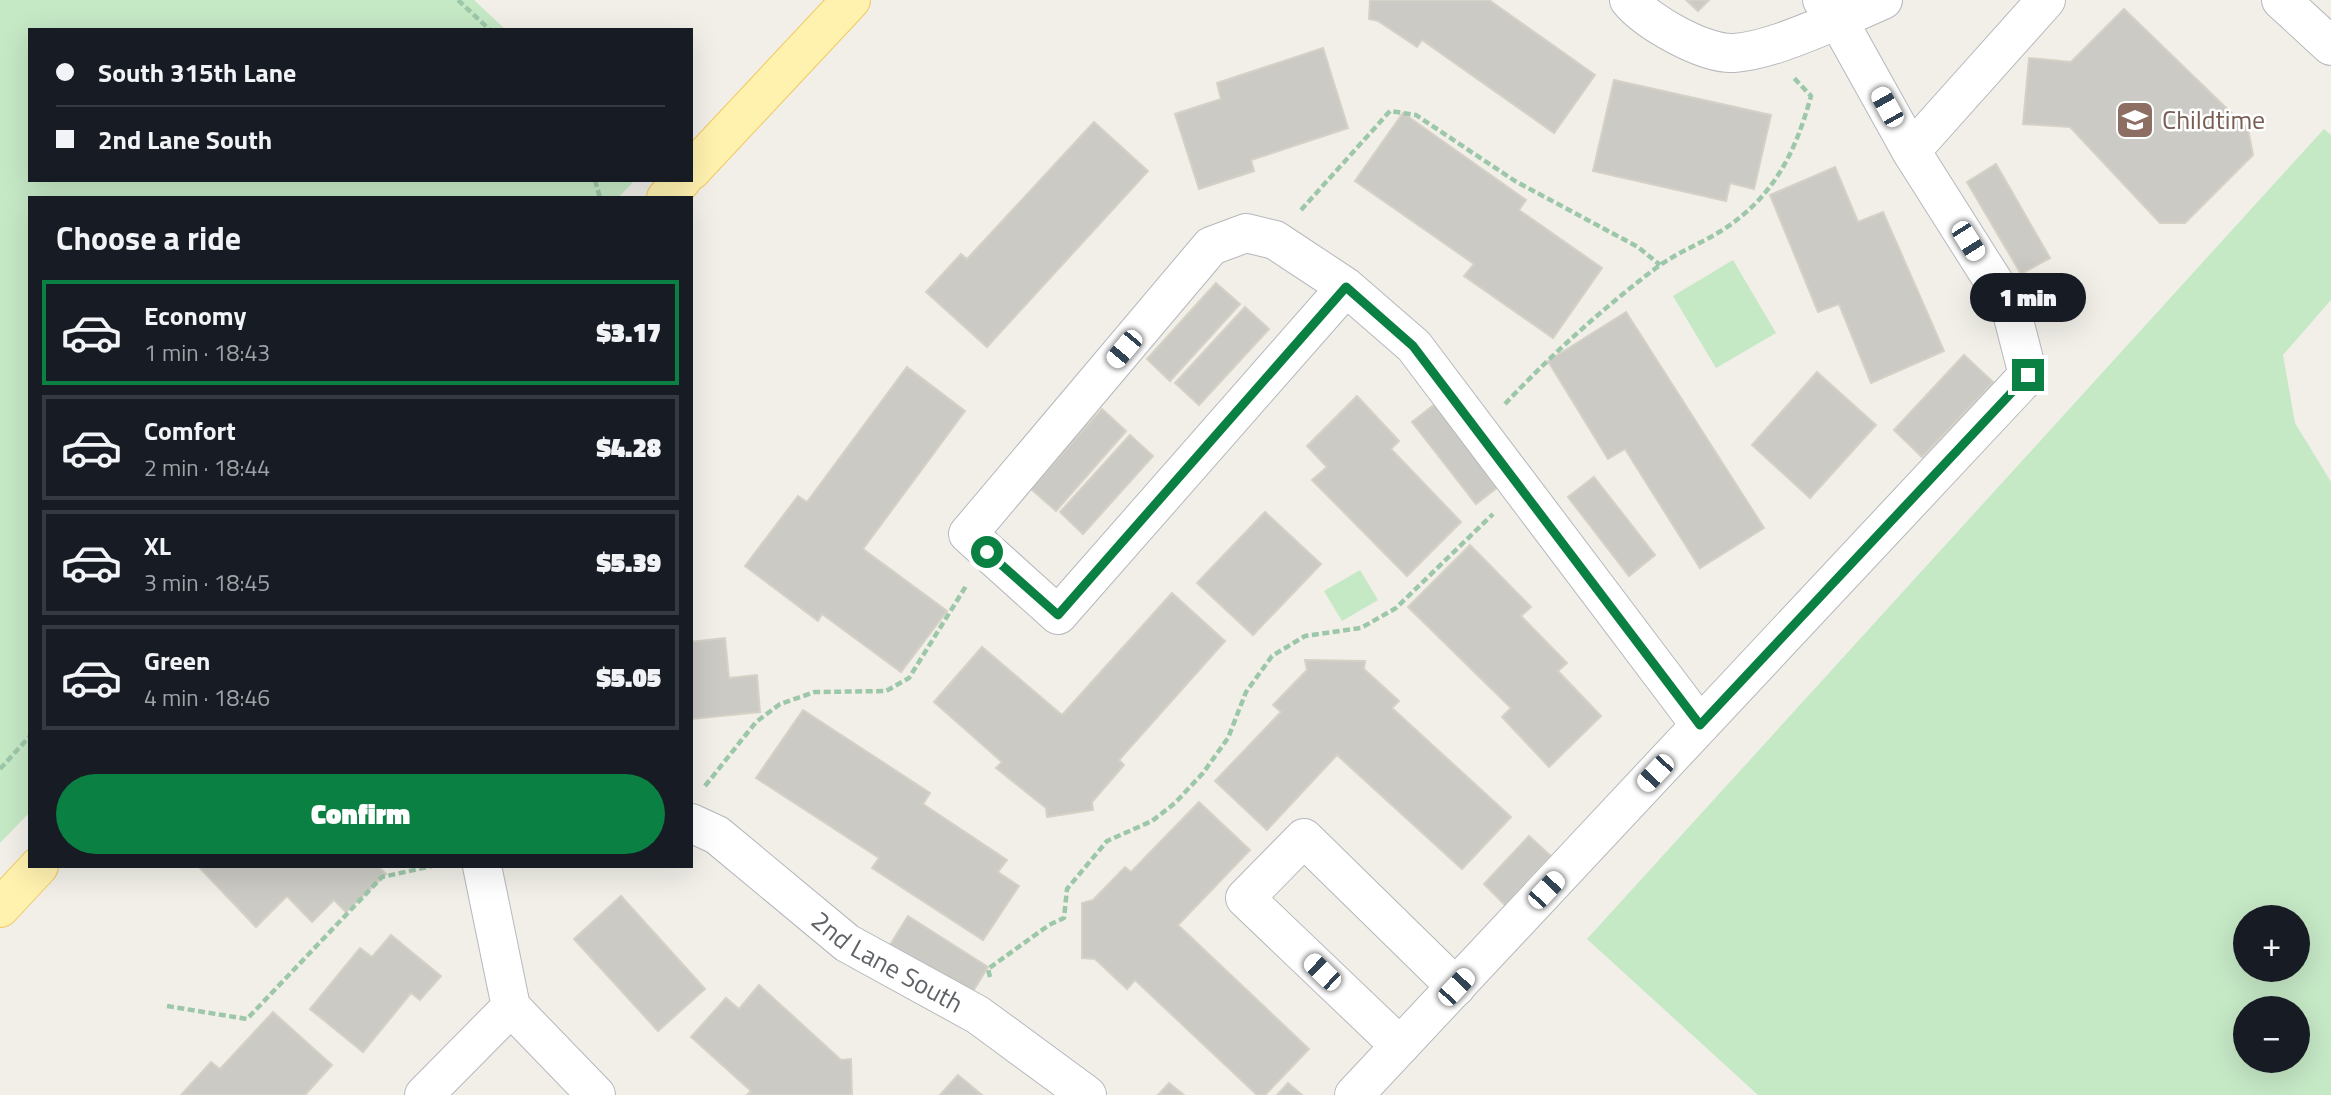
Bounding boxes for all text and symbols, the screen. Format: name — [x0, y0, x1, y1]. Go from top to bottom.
text: South 315th Lane — [98, 53, 296, 92]
car — [1868, 84, 1907, 130]
school or university icon: Childtime — [2114, 99, 2156, 141]
place label: Childtime — [2162, 100, 2265, 139]
text: 2nd Lane South — [98, 120, 272, 159]
text: Choose a ride — [56, 214, 241, 262]
car — [1948, 218, 1989, 264]
callout: 1 min — [1970, 274, 2086, 322]
text: 1 min — [1999, 280, 2057, 315]
text: Economy — [144, 296, 246, 335]
icon: car — [60, 301, 123, 364]
text: $3.17 — [596, 313, 661, 352]
car — [1103, 326, 1146, 372]
text: 1 min · 18:43 — [144, 335, 270, 370]
route end — [2012, 359, 2044, 391]
text: Comfort — [144, 411, 236, 450]
icon: car — [60, 416, 123, 479]
text: $4.28 — [596, 428, 661, 467]
text: 2 min · 18:44 — [144, 450, 270, 485]
text: XL — [144, 526, 171, 565]
icon: car — [60, 531, 123, 594]
route start — [971, 536, 1003, 568]
text: $5.39 — [596, 543, 661, 582]
text: 3 min · 18:45 — [144, 565, 270, 600]
text: Green — [144, 641, 210, 680]
icon: car — [60, 646, 123, 709]
text: $5.05 — [596, 658, 661, 697]
text: 4 min · 18:46 — [144, 680, 270, 715]
car — [1633, 750, 1678, 796]
button: Confirm — [56, 774, 665, 854]
car — [1524, 867, 1569, 913]
street label: 2nd Lane South — [803, 901, 970, 1022]
map controls — [2233, 905, 2310, 1073]
button: + — [2233, 905, 2310, 982]
car — [1300, 950, 1345, 994]
car — [1434, 964, 1479, 1010]
button: − — [2233, 996, 2310, 1073]

